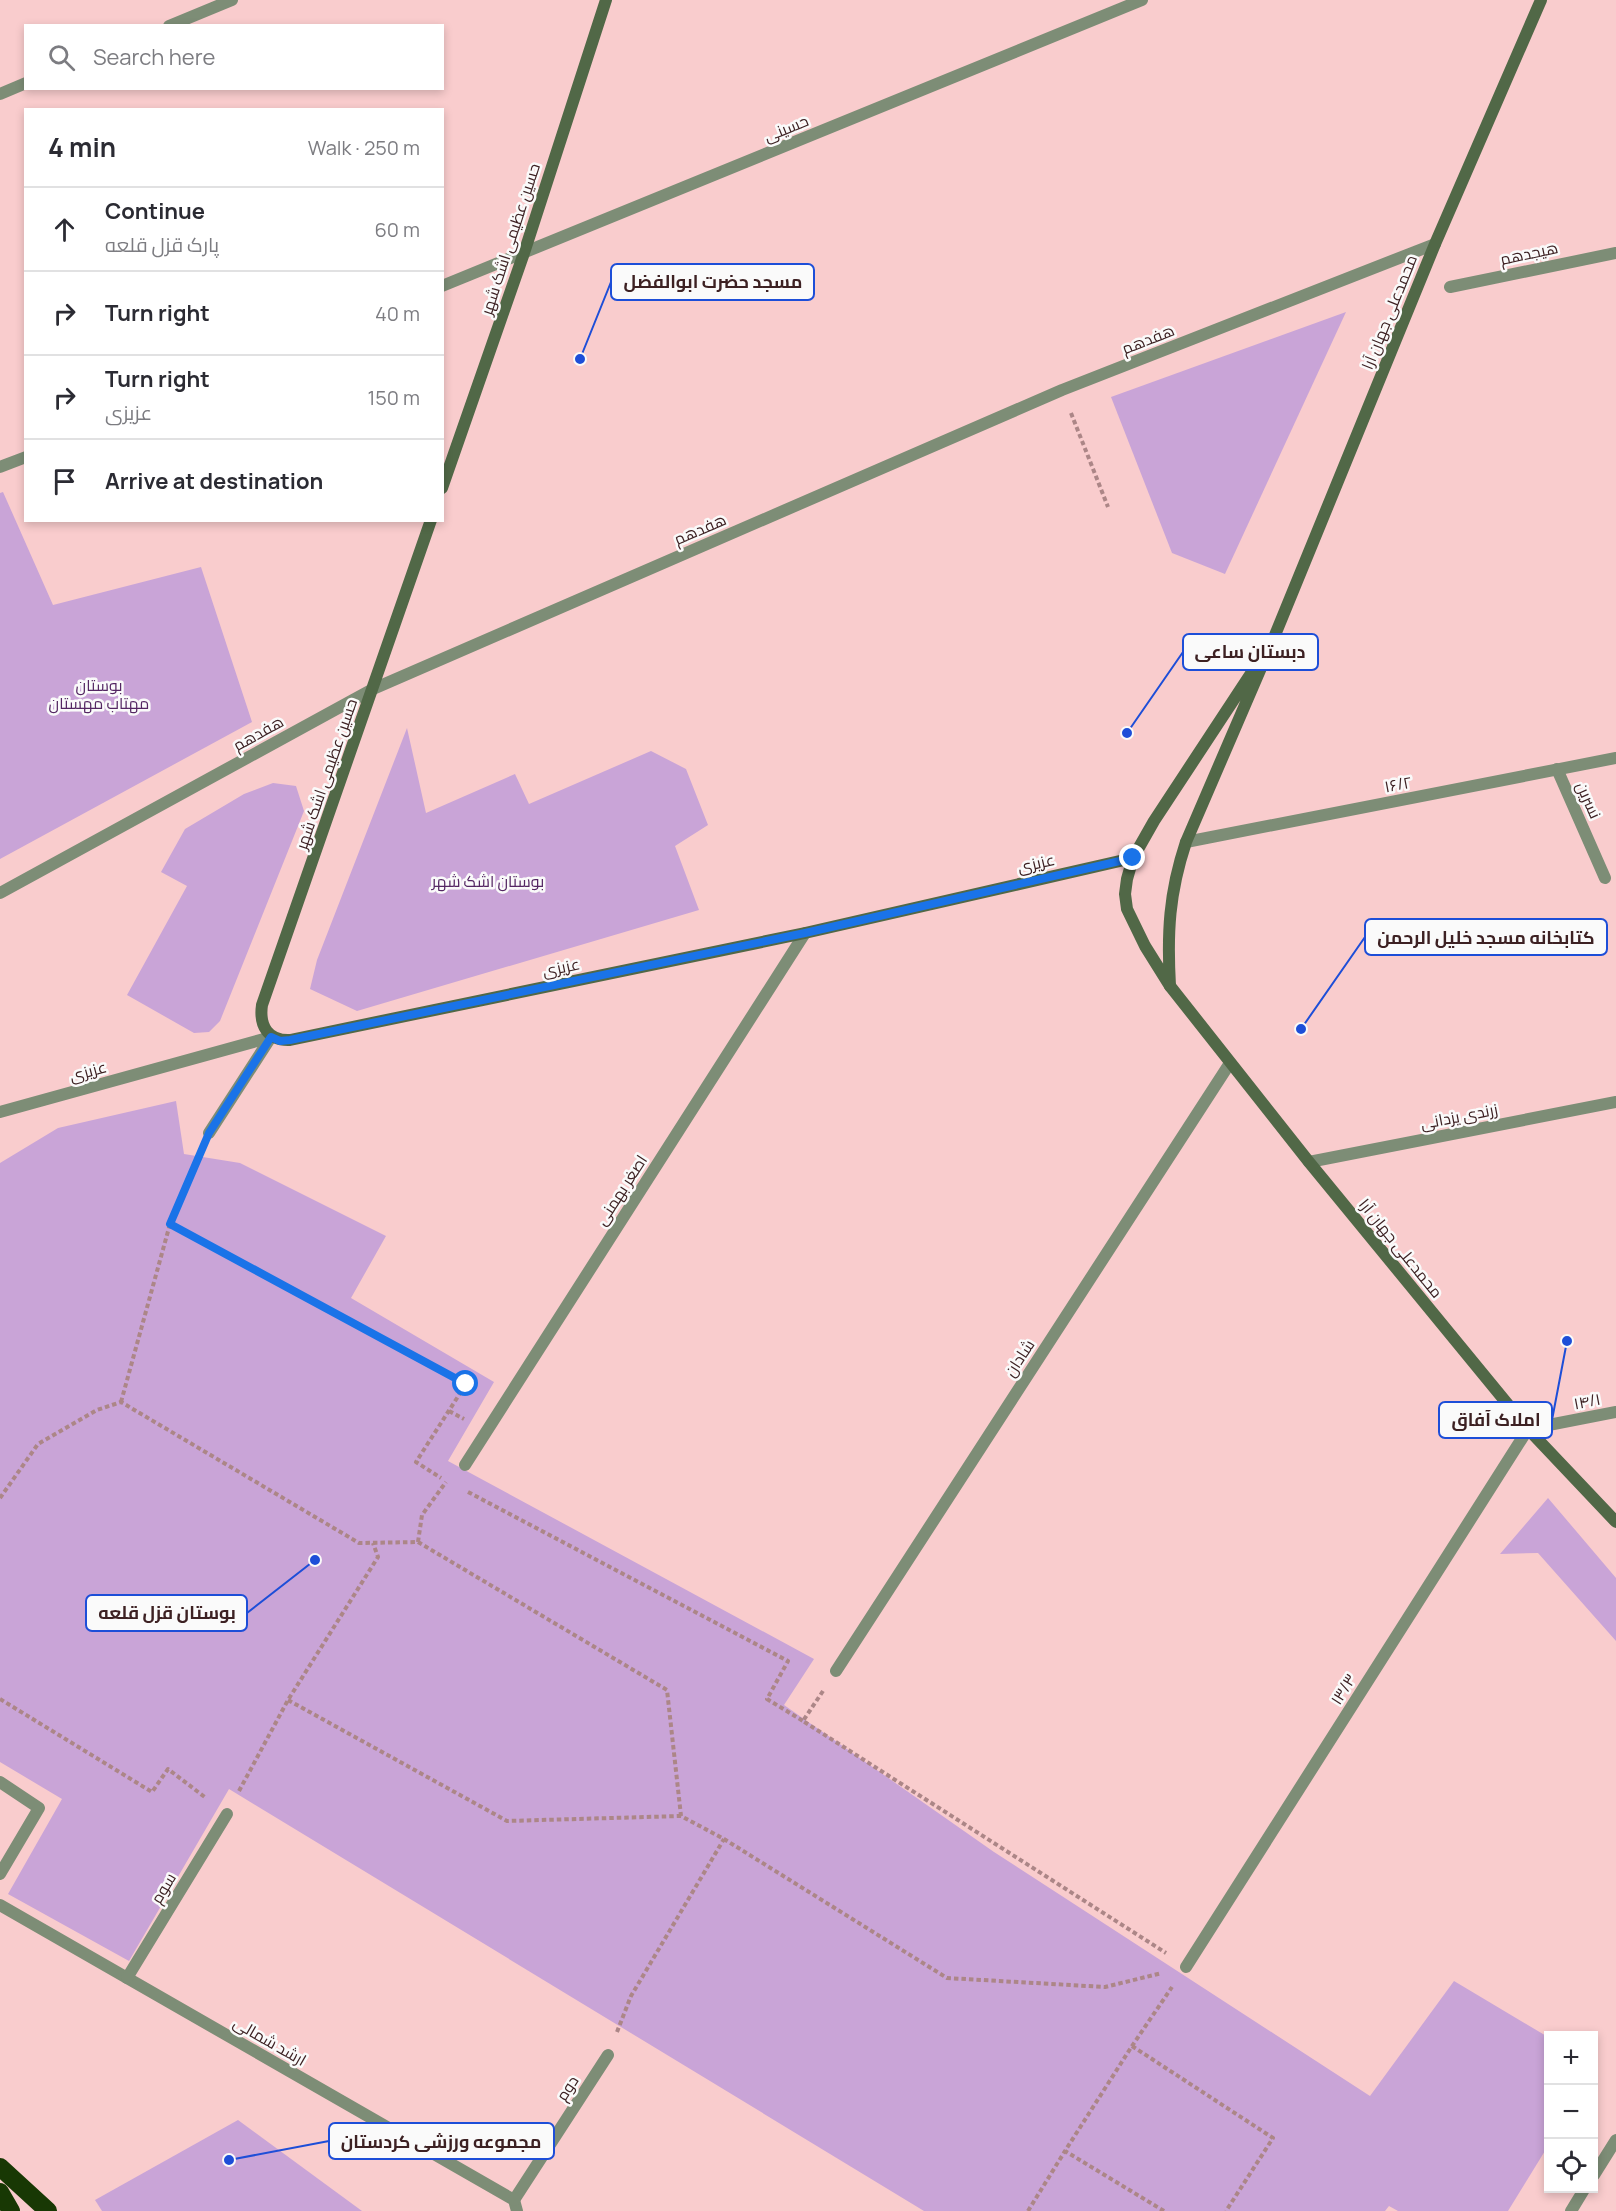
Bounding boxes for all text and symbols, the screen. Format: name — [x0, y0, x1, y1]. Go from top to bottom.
search box — [24, 24, 444, 90]
icon: search — [45, 41, 78, 74]
text: Search here — [93, 42, 215, 72]
street label: حسینی — [760, 109, 812, 147]
text: 4 min — [48, 129, 116, 165]
text: Walk · 250 m — [308, 134, 420, 161]
street label: حسین عظیمی اشک شهر — [475, 160, 545, 319]
text: Continue — [105, 196, 205, 226]
icon: ahead — [48, 213, 81, 246]
text: 60 m — [374, 216, 420, 243]
text: پارک قزل قلعه — [105, 231, 219, 258]
street label: هیجدهم — [1498, 236, 1560, 271]
street label: محمدعلی جهان آرا — [1356, 251, 1422, 373]
callout: مسجد حضرت ابوالفضل — [611, 264, 814, 300]
text: مسجد حضرت ابوالفضل — [623, 269, 803, 293]
icon: right — [48, 297, 81, 330]
text: Turn right — [105, 298, 210, 328]
text: 40 m — [375, 300, 420, 327]
street label: هفدهم — [1118, 319, 1178, 360]
text: Turn right — [105, 364, 210, 394]
icon: right — [48, 381, 81, 414]
text: 150 m — [367, 384, 420, 411]
text: عزیزی — [105, 399, 152, 426]
icon: arrive — [48, 465, 81, 498]
text: Arrive at destination — [105, 466, 323, 496]
street label: هفدهم — [670, 508, 730, 551]
callout: دبستان ساعی — [1183, 634, 1318, 670]
text: دبستان ساعی — [1195, 639, 1306, 663]
park label: بوستان مهتاب مهستان — [49, 674, 149, 714]
street label: حسین عظیمی اشک شهر — [289, 696, 362, 853]
street label: هفدهم — [229, 710, 288, 757]
street label: ۱۶/۲ — [1383, 771, 1413, 797]
street label: نسرین — [1571, 778, 1607, 822]
route end — [1119, 844, 1145, 870]
street label: عزیزی — [1015, 848, 1057, 878]
park label: بوستان اشک شهر — [431, 870, 544, 892]
callout: كتابخانه مسجد خليل الرحمن — [1365, 919, 1607, 955]
text: كتابخانه مسجد خليل الرحمن — [1377, 925, 1595, 949]
street label: عزیزی — [540, 952, 582, 982]
street label: عزیزی — [67, 1055, 109, 1087]
street label: زرندی یزدانی — [1418, 1098, 1500, 1134]
street label: اصغر بهمنی — [590, 1150, 652, 1230]
street label: محمدعلی جهان آرا — [1354, 1194, 1448, 1302]
street label: شادان — [999, 1335, 1039, 1381]
route start — [452, 1370, 478, 1396]
street label: ۱۴/۱ — [1572, 1388, 1602, 1414]
callout: املاک آفاق — [1439, 1402, 1552, 1438]
text: املاک آفاق — [1451, 1407, 1541, 1431]
callout: بوستان قزل قلعه — [86, 1595, 247, 1631]
text: بوستان قزل قلعه — [98, 1600, 236, 1624]
street label: ۱۳/۳ — [1325, 1669, 1361, 1709]
street label: سوم — [145, 1868, 182, 1908]
street label: ارشد شمالی — [230, 2011, 310, 2071]
map controls — [1544, 2031, 1598, 2193]
button: + — [1544, 2031, 1598, 2085]
street label: دوم — [551, 2071, 584, 2106]
button: − — [1544, 2085, 1598, 2139]
callout: مجموعه ورزشی کردستان — [329, 2123, 554, 2159]
text: مجموعه ورزشی کردستان — [341, 2129, 541, 2153]
button: locate — [1544, 2139, 1598, 2193]

